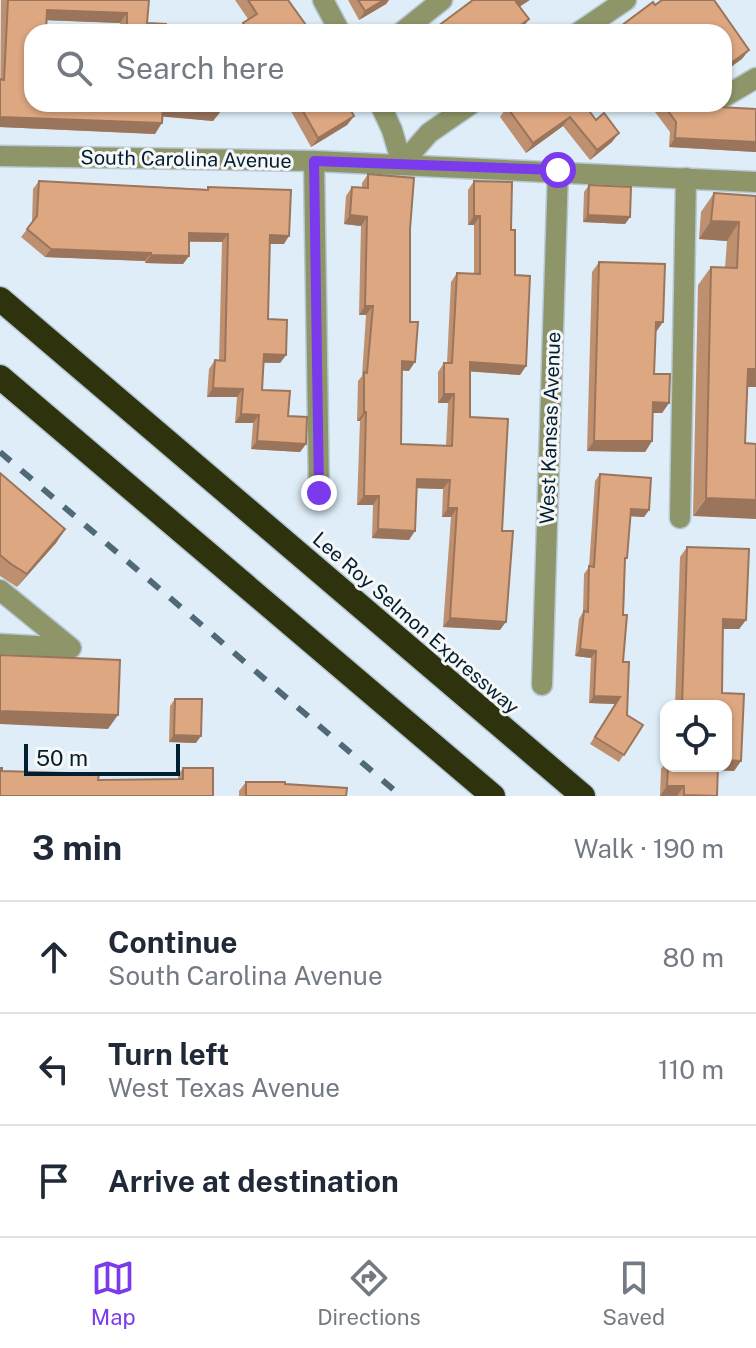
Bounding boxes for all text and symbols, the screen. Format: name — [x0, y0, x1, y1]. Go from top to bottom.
search box — [24, 24, 732, 112]
icon: search — [52, 46, 96, 90]
text: Search here — [116, 50, 284, 86]
street label: South Carolina Avenue — [80, 145, 292, 173]
route start — [540, 152, 576, 188]
street label: West Kansas Avenue — [535, 331, 565, 525]
route end — [301, 475, 337, 511]
street label: Lee Roy Selmon Expressway — [308, 527, 524, 719]
map controls — [660, 700, 732, 772]
button: locate — [660, 700, 732, 772]
scale bar — [24, 740, 180, 776]
text: 50 m — [36, 745, 88, 771]
text: 3 min — [32, 828, 122, 868]
text: Walk · 190 m — [574, 833, 724, 864]
text: Continue — [108, 924, 238, 960]
icon: ahead — [32, 935, 76, 979]
text: 80 m — [663, 942, 724, 973]
text: South Carolina Avenue — [108, 960, 383, 991]
text: Turn left — [108, 1036, 229, 1072]
icon: left — [32, 1047, 76, 1091]
text: 110 m — [658, 1054, 724, 1085]
text: West Texas Avenue — [108, 1072, 340, 1103]
icon: arrive — [32, 1159, 76, 1203]
text: Arrive at destination — [108, 1163, 399, 1199]
tab: Map — [91, 1256, 136, 1330]
tab: Directions — [317, 1256, 421, 1330]
tab: Saved — [602, 1256, 665, 1330]

